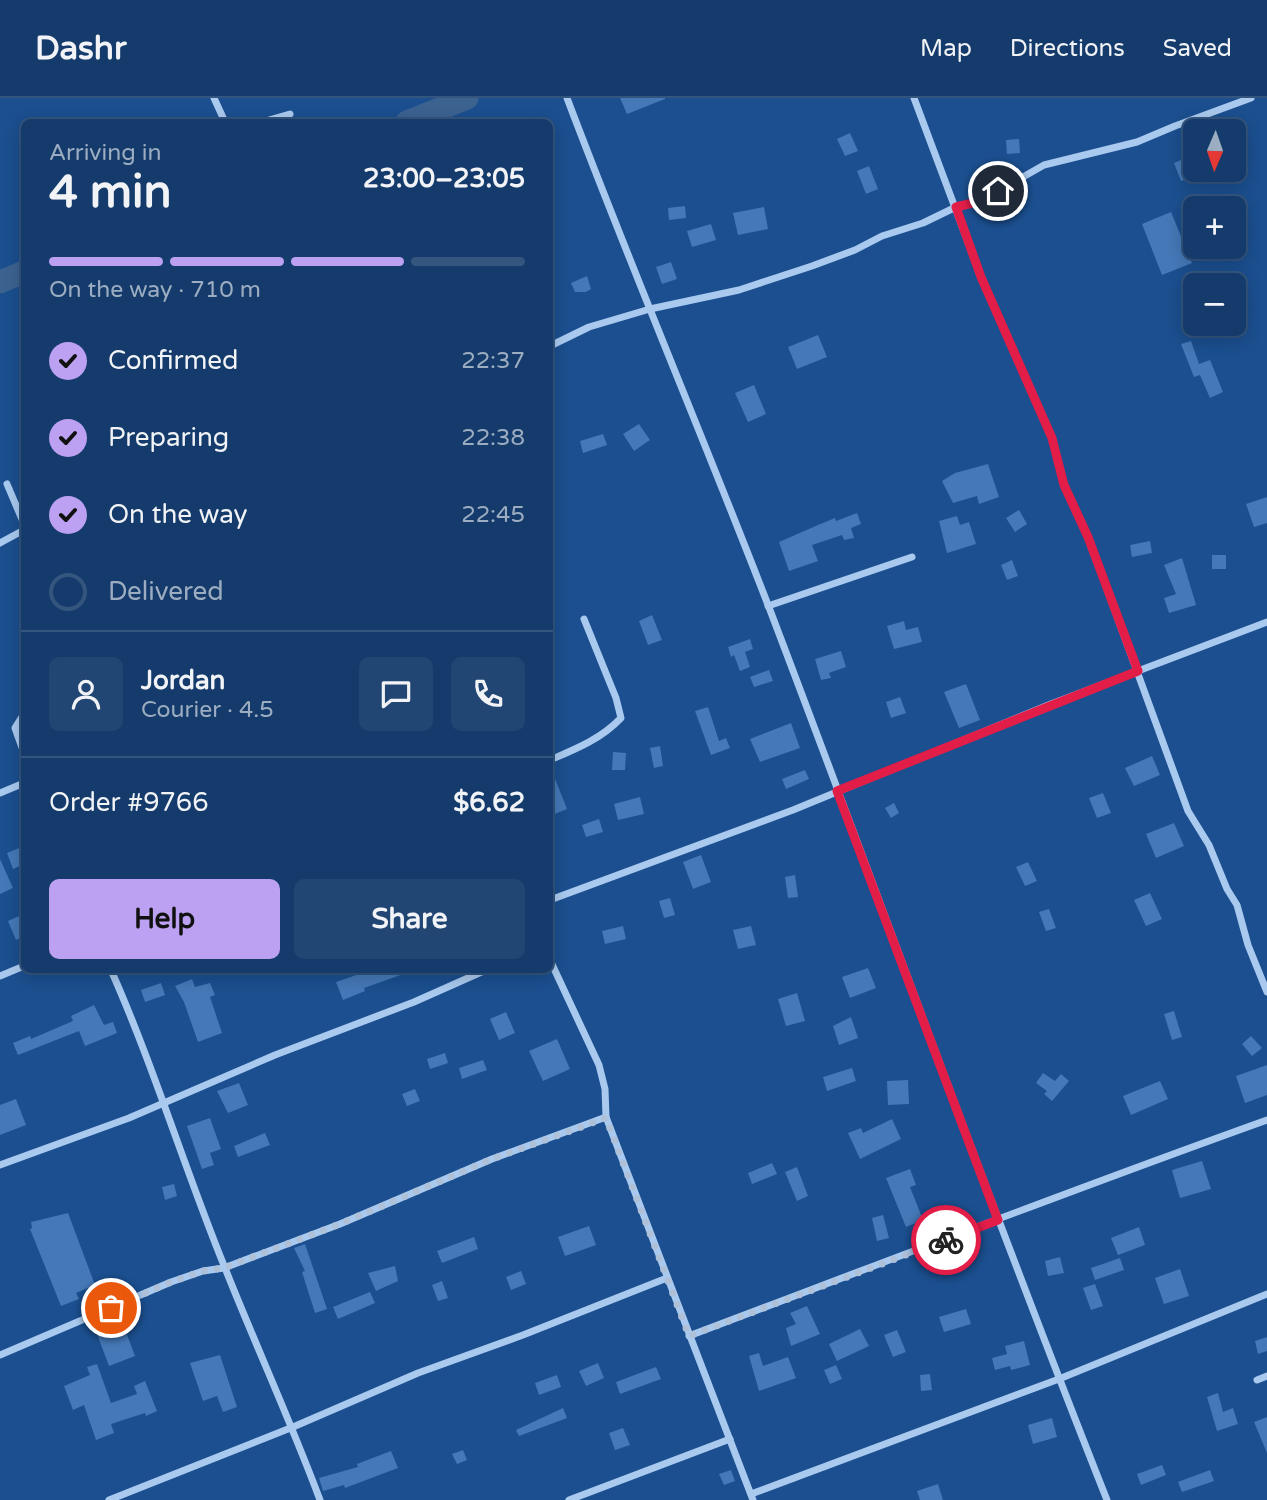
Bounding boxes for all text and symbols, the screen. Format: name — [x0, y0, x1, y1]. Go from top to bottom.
text: Dashr — [35, 29, 127, 68]
text: Map — [920, 34, 972, 63]
text: Directions — [1010, 34, 1125, 63]
text: Saved — [1163, 34, 1232, 63]
north arrow — [1183, 119, 1246, 182]
map controls — [1183, 119, 1246, 336]
text: Arriving in — [49, 139, 162, 167]
pin — [968, 161, 1028, 221]
text: 23:00–23:05 — [363, 163, 525, 194]
text: 4 min — [49, 165, 172, 220]
icon: home — [979, 172, 1017, 210]
button: + — [1183, 196, 1246, 259]
button: − — [1183, 273, 1246, 336]
text: On the way · 710 m — [49, 276, 261, 304]
icon: check — [49, 342, 87, 380]
text: Confirmed — [108, 345, 238, 376]
text: 22:37 — [461, 347, 525, 375]
icon: check — [49, 419, 87, 457]
text: Preparing — [108, 422, 229, 453]
text: 22:38 — [461, 424, 525, 452]
icon: check — [49, 496, 87, 534]
text: On the way — [108, 499, 248, 530]
text: 22:45 — [461, 501, 525, 529]
text: Delivered — [108, 576, 224, 607]
button: person — [49, 657, 123, 731]
button: chat — [359, 657, 433, 731]
button: phone — [451, 657, 525, 731]
text: Jordan — [141, 665, 225, 696]
text: Courier · 4.5 — [141, 696, 274, 724]
text: Order #9766 — [49, 787, 209, 818]
text: $6.62 — [453, 787, 525, 818]
button: Help — [49, 879, 280, 959]
button: Share — [294, 879, 525, 959]
courier — [911, 1205, 981, 1275]
icon: bike — [927, 1221, 965, 1259]
pin — [81, 1278, 141, 1338]
icon: bag — [92, 1289, 130, 1327]

